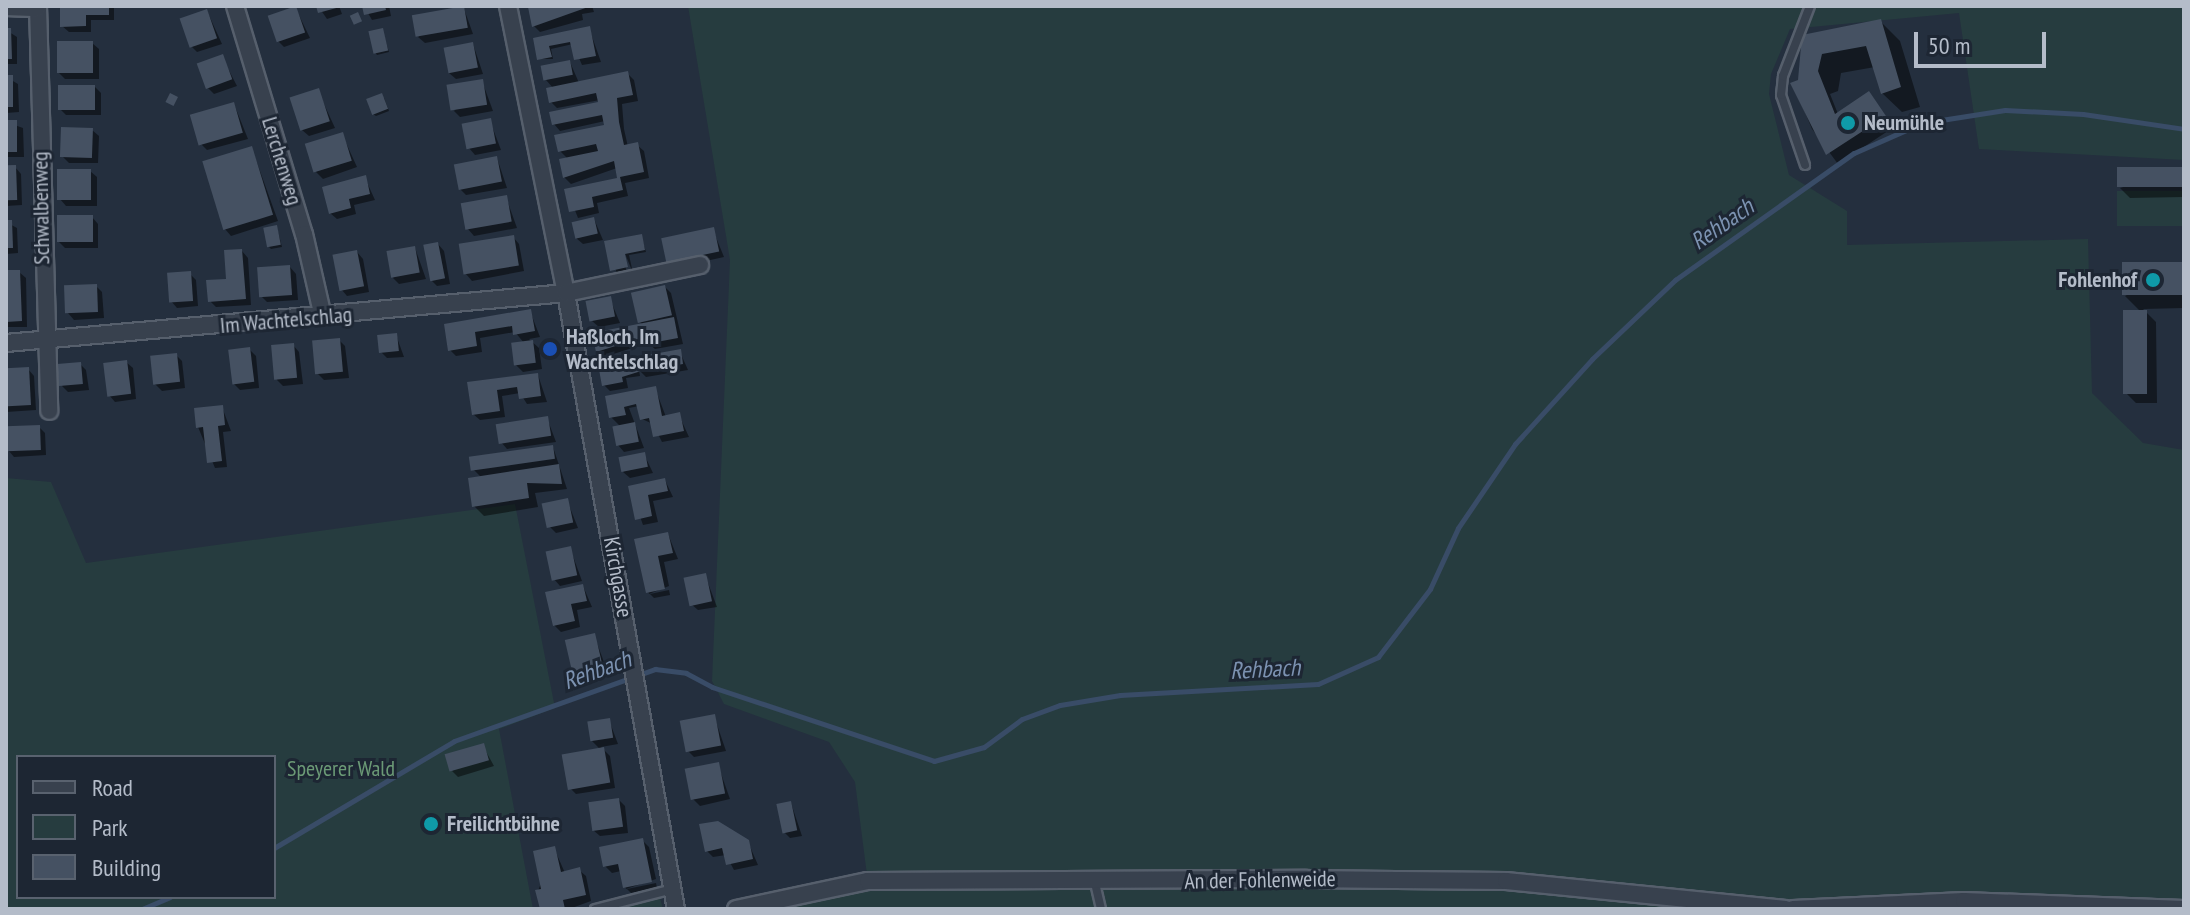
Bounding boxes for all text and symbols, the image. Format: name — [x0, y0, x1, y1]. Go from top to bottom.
scale bar — [1918, 16, 2050, 66]
text: 50 m — [1928, 30, 1970, 61]
place label: Neumühle — [1864, 110, 1944, 136]
street label: Lerchenweg — [256, 114, 308, 208]
marker: Neumühle — [1839, 114, 1857, 132]
street label: Schwalbenweg — [27, 151, 55, 265]
water label: Rehbach — [1685, 192, 1759, 256]
place label: Fohlenhof — [2058, 267, 2137, 293]
marker: Fohlenhof — [2144, 271, 2162, 289]
street label: Im Wachtelschlag — [219, 301, 353, 339]
place label: Haßloch, Im Wachtelschlag — [566, 323, 678, 374]
marker: Haßloch, Im Wachtelschlag — [541, 340, 559, 358]
street label: Kirchgasse — [598, 535, 638, 619]
water label: Rehbach — [559, 644, 635, 696]
water label: Rehbach — [1229, 653, 1301, 685]
legend — [16, 755, 276, 899]
park label: Speyerer Wald — [287, 756, 395, 782]
text: Road — [92, 772, 133, 803]
place label: Freilichtbühne — [447, 811, 560, 837]
text: Park — [92, 812, 128, 843]
marker: Freilichtbühne — [422, 815, 440, 833]
text: Building — [92, 852, 161, 883]
street label: An der Fohlenweide — [1184, 865, 1336, 895]

